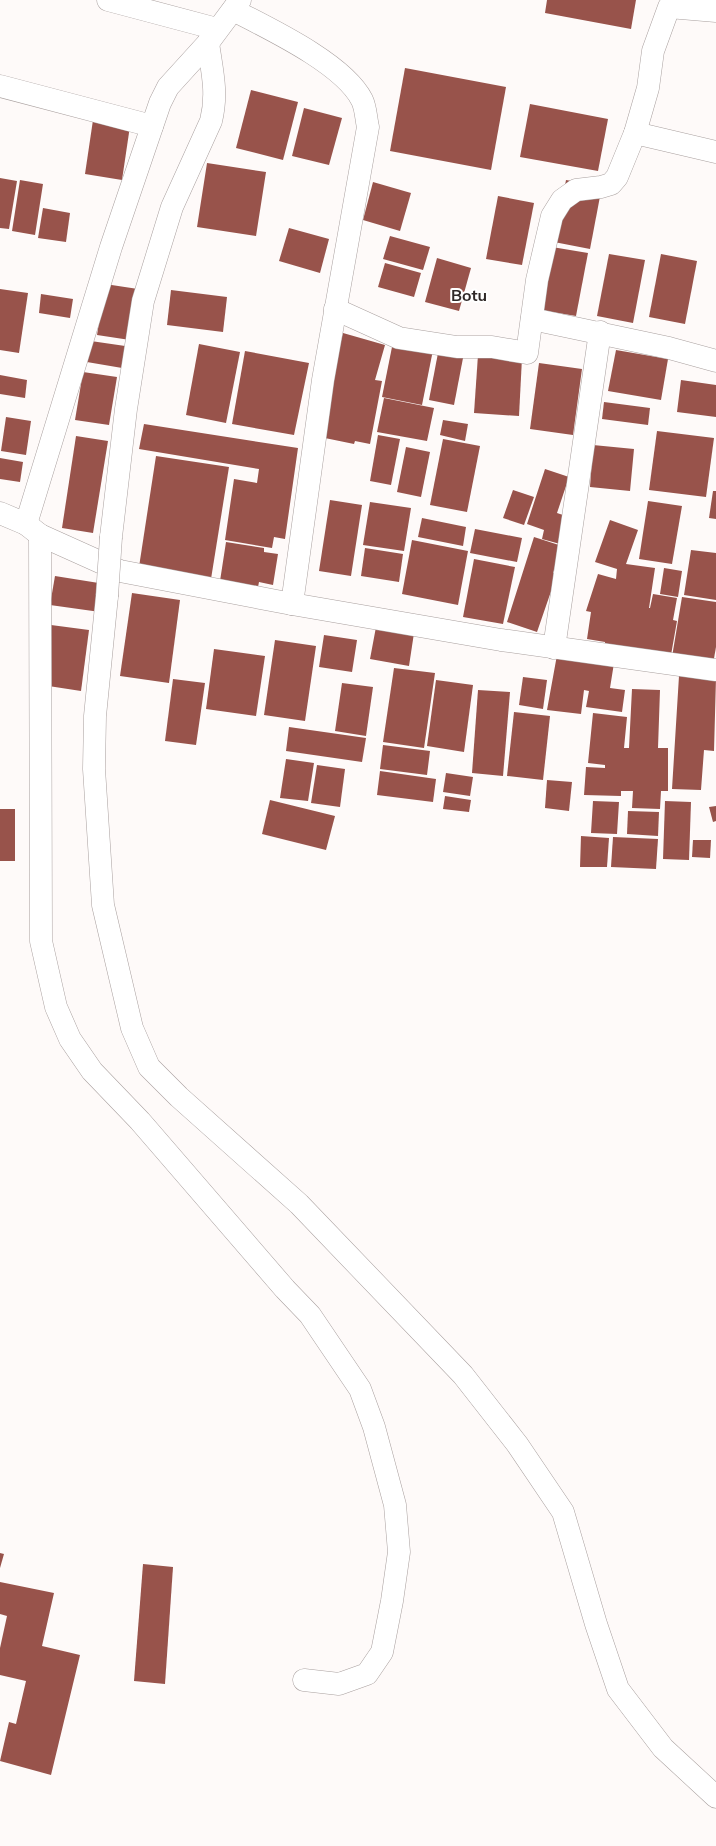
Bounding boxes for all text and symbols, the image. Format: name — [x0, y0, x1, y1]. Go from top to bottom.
district label: Botu — [451, 285, 487, 305]

